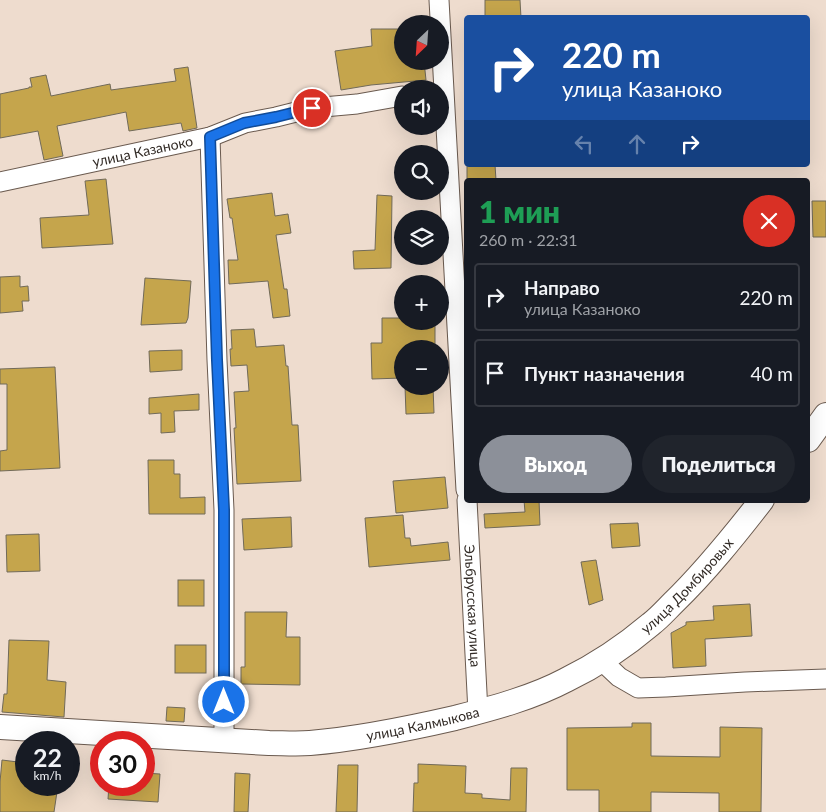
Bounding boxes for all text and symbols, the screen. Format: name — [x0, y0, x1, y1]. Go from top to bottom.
north arrow — [394, 15, 449, 70]
map controls — [394, 15, 449, 395]
text: 220 m — [562, 33, 661, 75]
icon: right — [479, 35, 544, 100]
text: улица Казаноко — [562, 75, 722, 102]
button: sound — [394, 80, 449, 135]
pin — [291, 87, 333, 129]
icon: arrive — [298, 94, 326, 122]
icon: left — [570, 130, 598, 158]
icon: ahead — [623, 130, 651, 158]
icon: right — [676, 130, 704, 158]
street label: улица Казаноко — [91, 132, 194, 170]
button: search — [394, 145, 449, 200]
text: 1 мин — [479, 193, 560, 229]
button: close — [743, 195, 795, 247]
button: layers — [394, 210, 449, 265]
text: 260 m · 22:31 — [479, 230, 578, 249]
button: + — [394, 275, 449, 330]
text: Направо — [524, 276, 600, 299]
icon: right — [481, 283, 509, 311]
text: 220 m — [739, 286, 793, 309]
text: улица Казаноко — [524, 299, 641, 318]
button: − — [394, 340, 449, 395]
icon: arrive — [481, 359, 509, 387]
text: Пункт назначения — [524, 362, 685, 385]
text: 40 m — [750, 362, 793, 385]
button: Выход — [479, 435, 632, 493]
button: Поделиться — [642, 435, 795, 493]
street label: улица Домбировых — [637, 534, 737, 637]
street label: Эльбрусская улица — [461, 544, 485, 668]
position arrow — [197, 675, 249, 727]
street label: улица Калмыкова — [365, 703, 481, 744]
speed limit sign: 30 — [90, 731, 155, 796]
text: 22 — [33, 742, 62, 772]
text: km/h — [33, 768, 62, 783]

